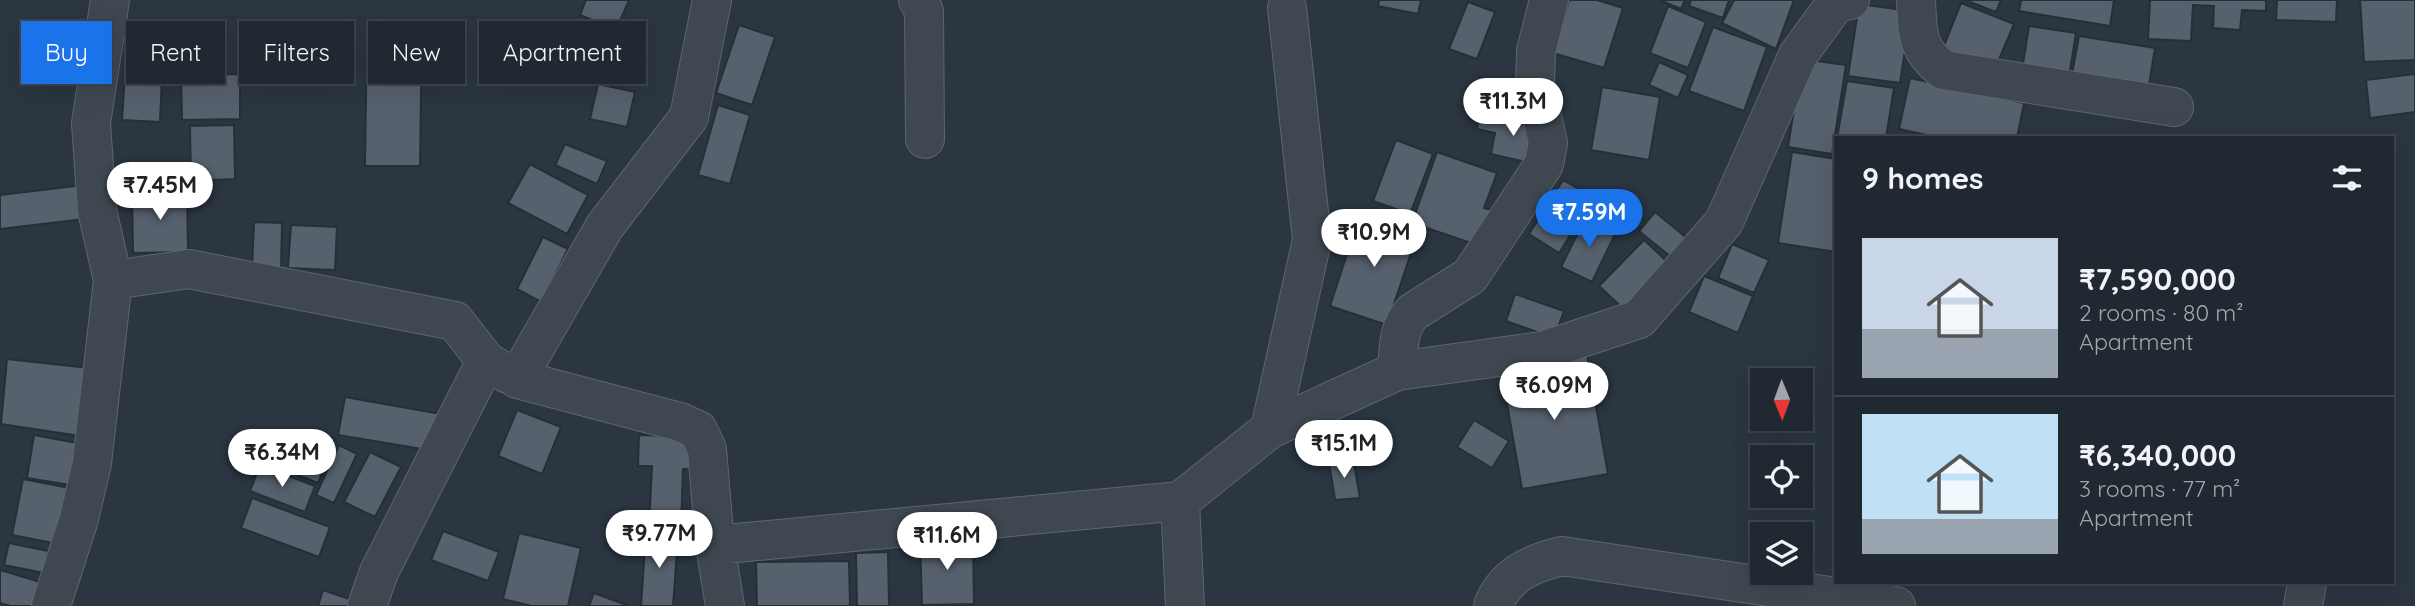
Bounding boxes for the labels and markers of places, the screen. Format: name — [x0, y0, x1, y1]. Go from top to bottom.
pin: ₹11.3M — [1456, 78, 1570, 138]
pin: ₹7.45M — [103, 162, 217, 222]
pin: ₹7.59M — [1532, 190, 1646, 249]
pin: ₹10.9M — [1317, 210, 1431, 269]
pin: ₹6.09M — [1497, 362, 1611, 422]
pin: ₹15.1M — [1287, 420, 1401, 480]
pin: ₹6.34M — [225, 430, 339, 489]
pin: ₹9.77M — [602, 510, 716, 570]
pin: ₹11.6M — [890, 512, 1004, 572]

